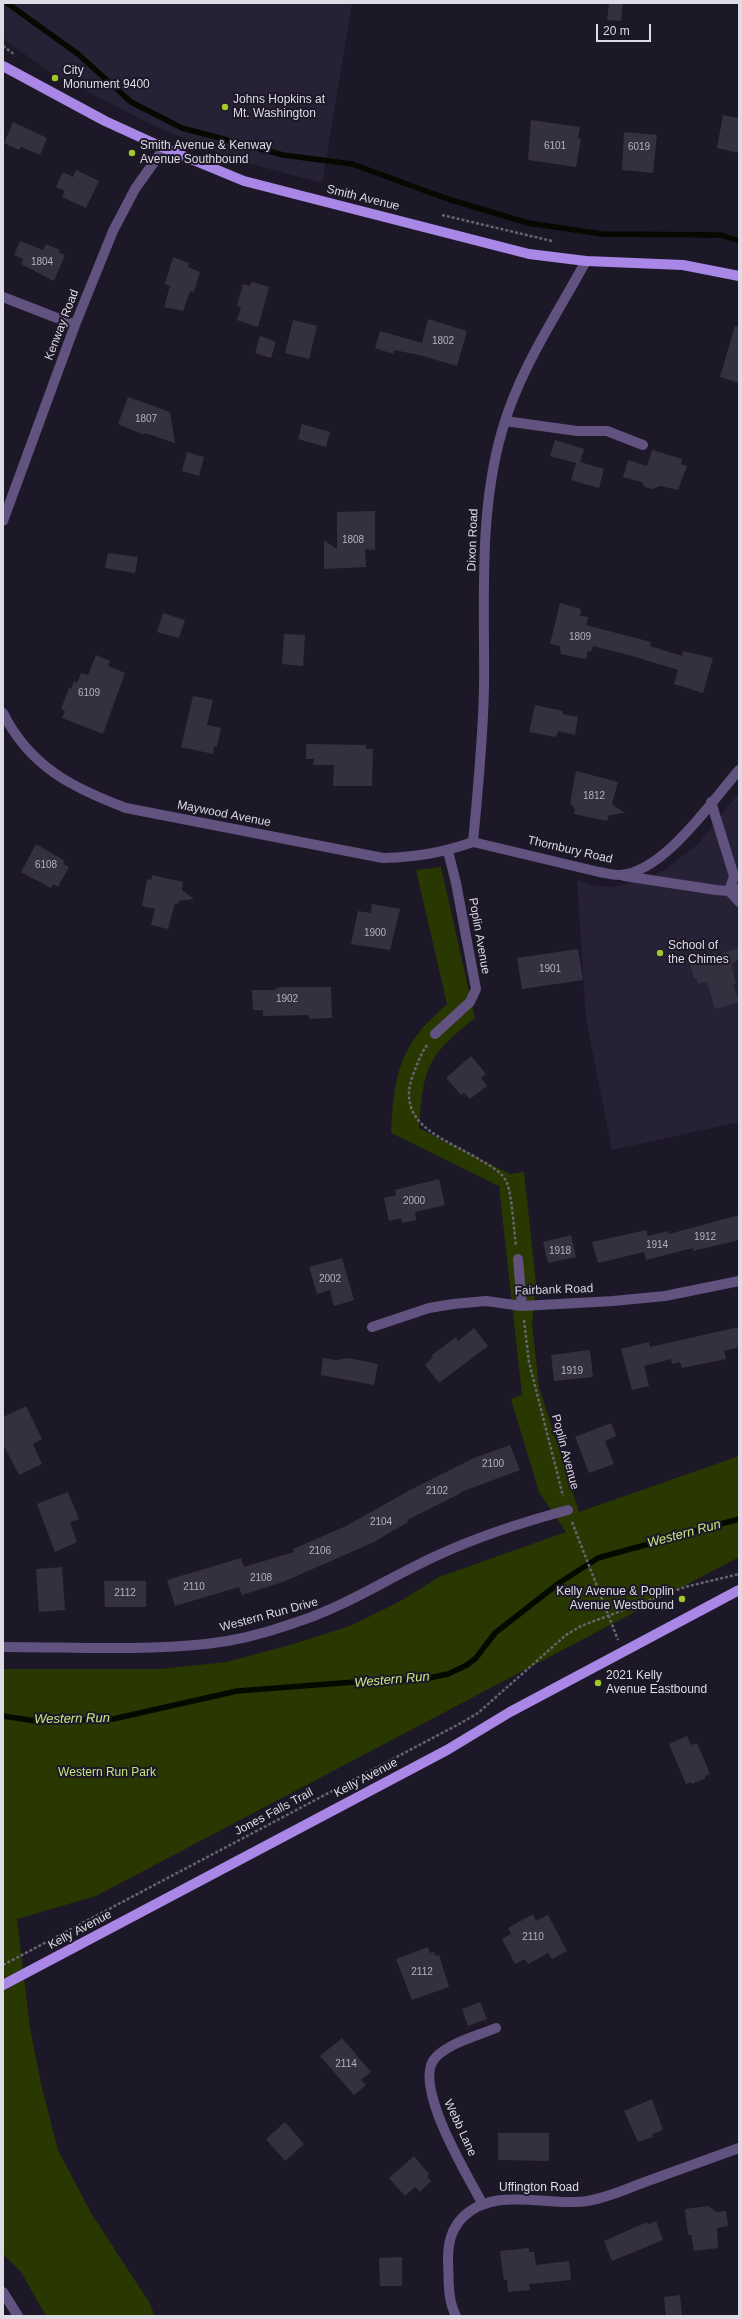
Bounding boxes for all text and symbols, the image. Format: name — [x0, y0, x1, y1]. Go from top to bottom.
scale bar — [598, 16, 653, 42]
text: 20 m — [603, 24, 630, 38]
place label: City Monument 9400 — [63, 64, 150, 92]
marker: City Monument 9400 — [50, 73, 60, 83]
place label: Johns Hopkins at Mt. Washington — [233, 93, 325, 121]
marker: Johns Hopkins at Mt. Washington — [220, 102, 230, 112]
place label: Smith Avenue & Kenway Avenue Southbound — [140, 139, 272, 167]
house number: 6101 — [544, 140, 566, 152]
house number: 6019 — [628, 141, 650, 153]
marker: Smith Avenue & Kenway Avenue Southbound — [127, 148, 137, 158]
street label: Smith Avenue — [325, 182, 401, 214]
house number: 1804 — [31, 256, 53, 268]
street label: Kenway Road — [42, 288, 82, 362]
house number: 1802 — [432, 335, 454, 347]
house number: 1807 — [135, 413, 157, 425]
street label: Dixon Road — [465, 508, 481, 572]
house number: 1808 — [342, 534, 364, 546]
house number: 1809 — [569, 631, 591, 643]
house number: 6109 — [78, 687, 100, 699]
house number: 1812 — [583, 790, 605, 802]
street label: Maywood Avenue — [176, 798, 272, 830]
street label: Thornbury Road — [526, 833, 614, 867]
house number: 6108 — [35, 859, 57, 871]
street label: Poplin Avenue — [465, 897, 493, 975]
house number: 1900 — [364, 927, 386, 939]
place label: School of the Chimes — [668, 939, 729, 967]
marker: School of the Chimes — [655, 948, 665, 958]
house number: 1901 — [539, 963, 561, 975]
house number: 1902 — [276, 993, 298, 1005]
house number: 2000 — [403, 1195, 425, 1207]
house number: 1912 — [694, 1231, 716, 1243]
house number: 1914 — [646, 1239, 668, 1251]
house number: 1918 — [549, 1245, 571, 1257]
house number: 2002 — [319, 1273, 341, 1285]
street label: Fairbank Road — [514, 1281, 594, 1299]
house number: 1919 — [561, 1365, 583, 1377]
street label: Poplin Avenue — [548, 1413, 582, 1491]
house number: 2100 — [482, 1458, 504, 1470]
house number: 2102 — [426, 1485, 448, 1497]
house number: 2104 — [370, 1516, 392, 1528]
water label: Western Run — [645, 1517, 723, 1551]
house number: 2106 — [309, 1545, 331, 1557]
house number: 2108 — [250, 1572, 272, 1584]
house number: 2110 — [183, 1581, 205, 1593]
place label: Kelly Avenue & Poplin Avenue Westbound — [556, 1585, 674, 1613]
house number: 2112 — [114, 1587, 136, 1599]
marker: Kelly Avenue & Poplin Avenue Westbound — [677, 1594, 687, 1604]
street label: Western Run Drive — [218, 1595, 320, 1635]
water label: Western Run — [354, 1669, 430, 1691]
place label: 2021 Kelly Avenue Eastbound — [606, 1669, 707, 1697]
marker: 2021 Kelly Avenue Eastbound — [593, 1678, 603, 1688]
water label: Western Run — [34, 1711, 110, 1727]
street label: Kelly Avenue — [332, 1755, 400, 1801]
park label: Western Run Park — [58, 1766, 156, 1780]
street label: Jones Falls Trail — [232, 1785, 316, 1839]
street label: Kelly Avenue — [46, 1907, 114, 1953]
house number: 2110 — [522, 1931, 544, 1943]
house number: 2112 — [411, 1966, 433, 1978]
house number: 2114 — [335, 2058, 357, 2070]
street label: Webb Lane — [441, 2097, 479, 2159]
street label: Uffington Road — [499, 2181, 579, 2195]

